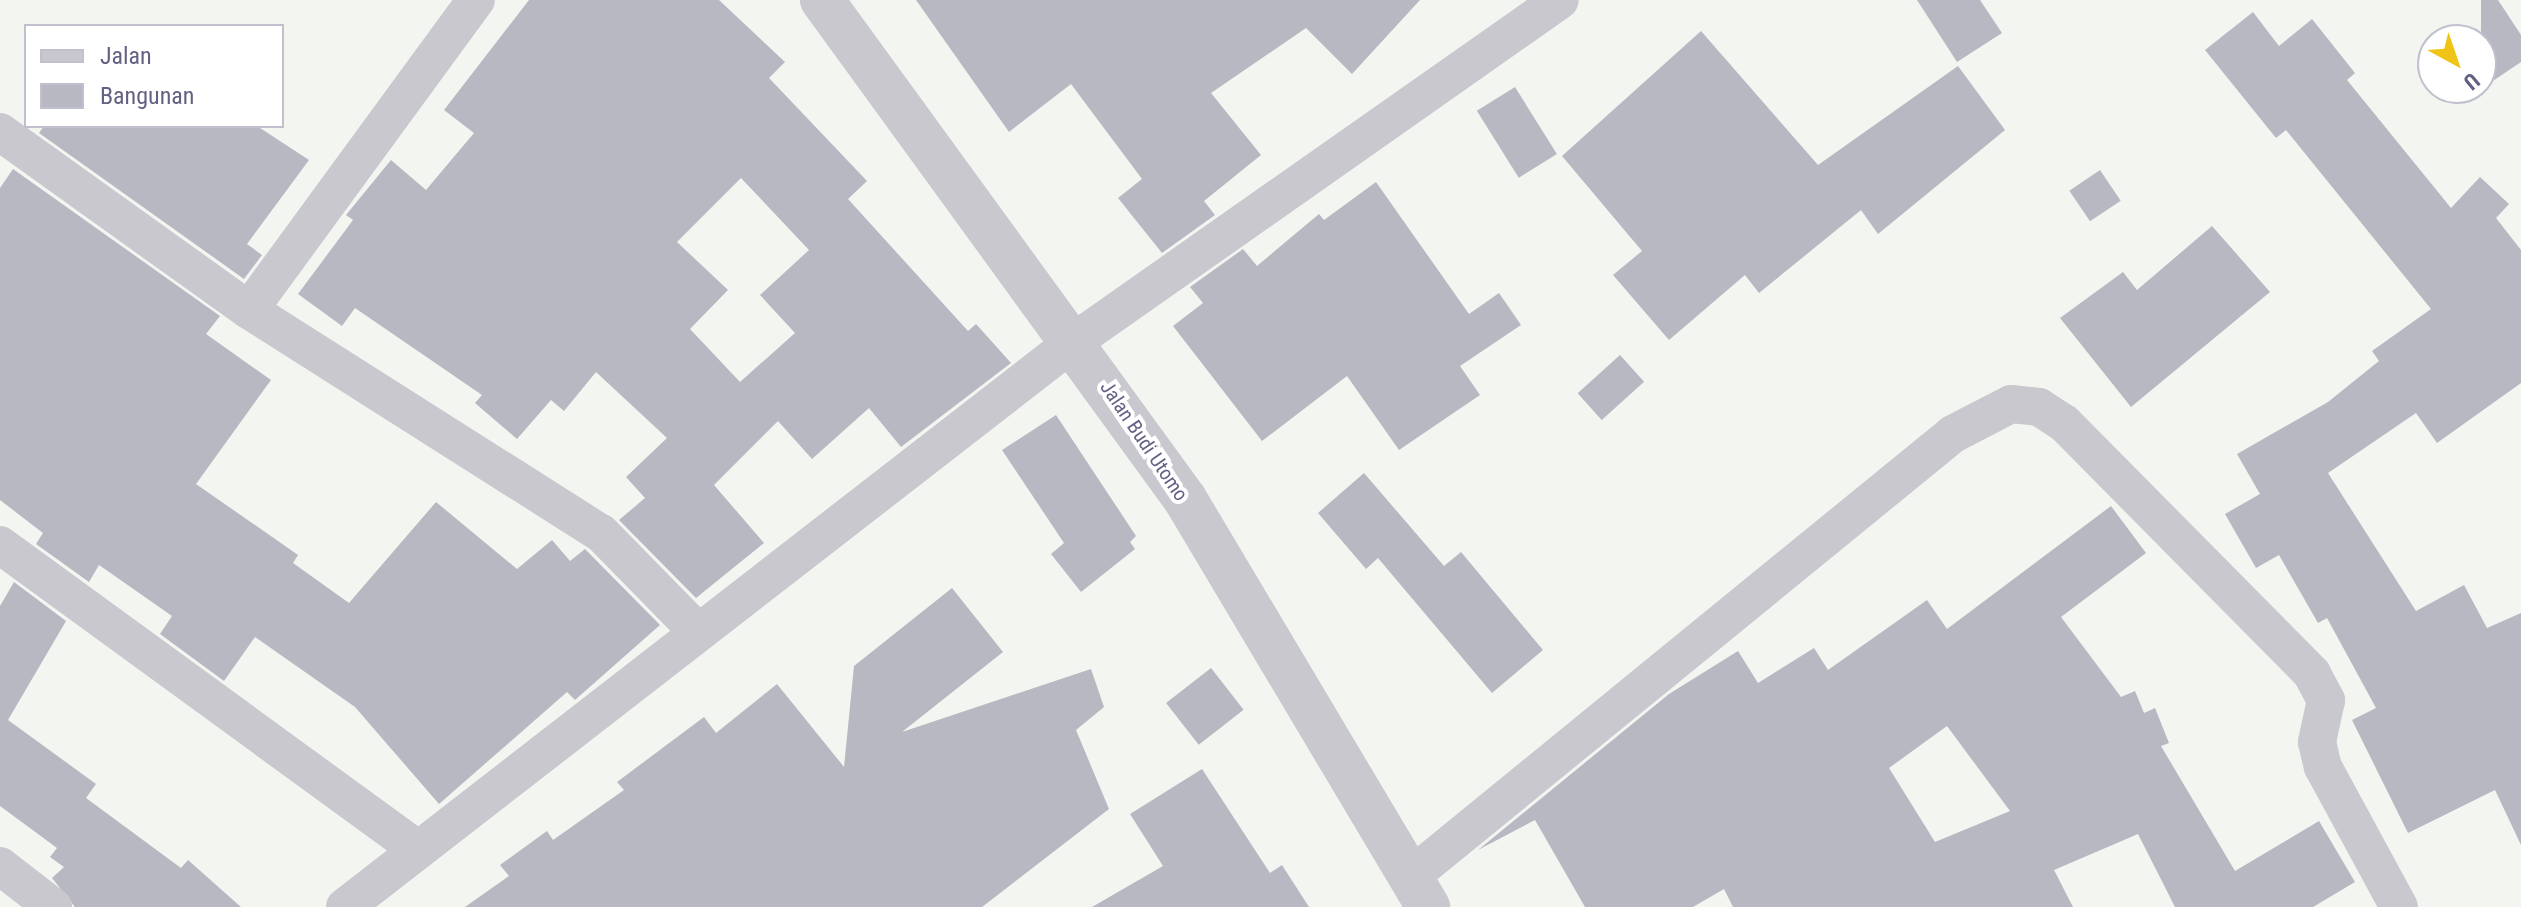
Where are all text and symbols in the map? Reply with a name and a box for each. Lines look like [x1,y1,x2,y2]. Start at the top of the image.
legend [24,24,284,128]
north arrow [2417,24,2497,104]
text: Jalan [100,42,152,70]
text: U [2459,68,2484,95]
text: Bangunan [100,82,194,110]
street label: Jalan Budi Utomo [1095,376,1193,506]

